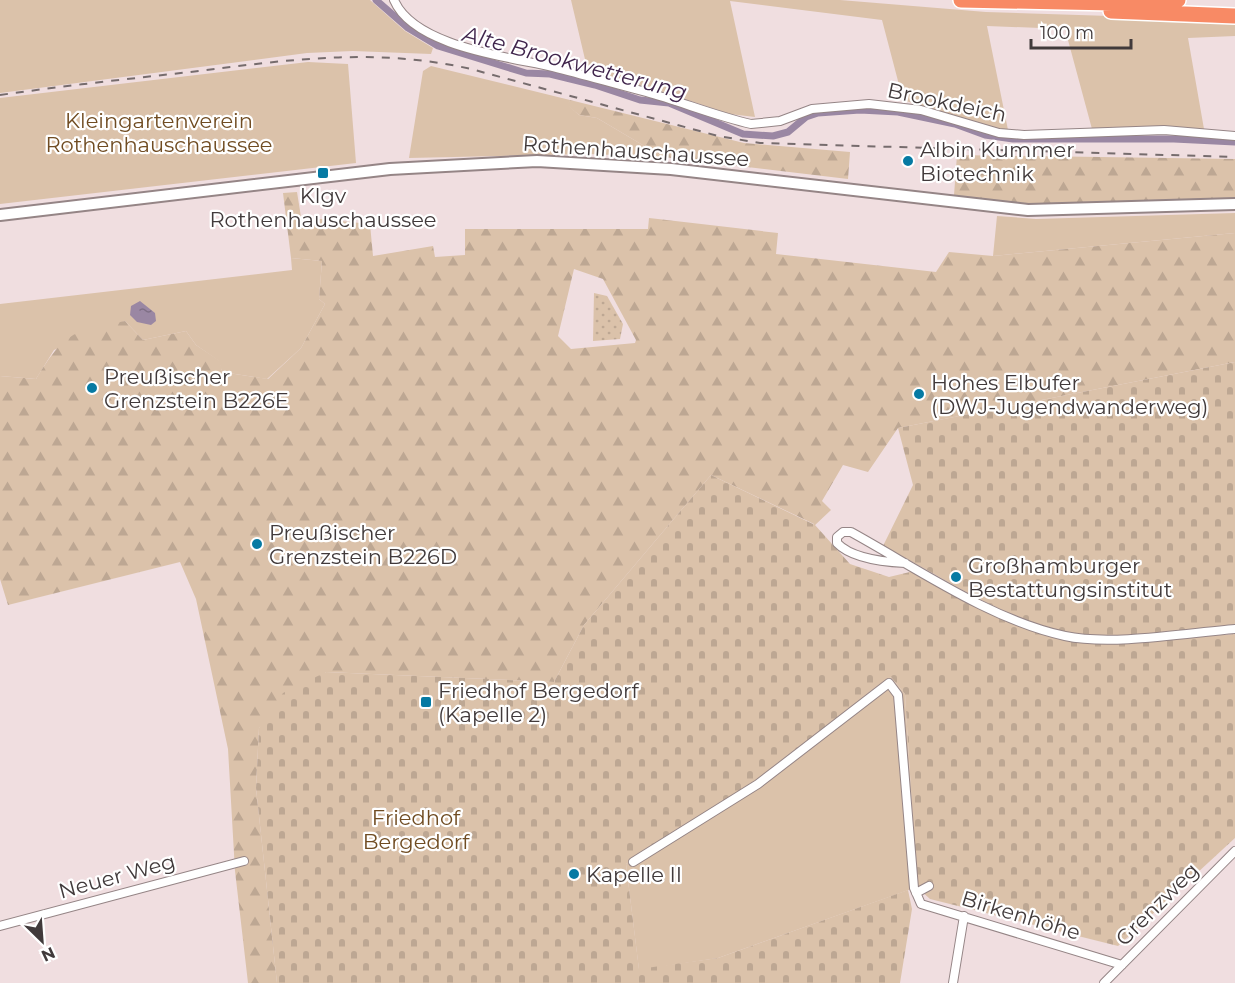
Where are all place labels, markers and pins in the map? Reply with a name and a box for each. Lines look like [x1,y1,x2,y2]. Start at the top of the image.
place label: Albin Kummer Biotechnik [920,137,1075,186]
marker: Albin Kummer Biotechnik [901,154,915,168]
marker: Klgv Rothenhauschaussee [316,166,330,180]
place label: Klgv Rothenhauschaussee [209,183,437,232]
place label: Preußischer Grenzstein B226E [104,364,289,413]
place label: Hohes Elbufer (DWJ-Jugendwanderweg) [931,370,1209,419]
marker: Preußischer Grenzstein B226E [85,381,99,395]
marker: Hohes Elbufer (DWJ-Jugendwanderweg) [912,387,926,401]
place label: Preußischer Grenzstein B226D [269,520,457,569]
marker: Preußischer Grenzstein B226D [250,537,264,551]
place label: Großhamburger Bestattungsinstitut [968,553,1172,602]
marker: Großhamburger Bestattungsinstitut [949,570,963,584]
place label: Friedhof Bergedorf (Kapelle 2) [438,678,639,727]
marker: Friedhof Bergedorf (Kapelle 2) [419,695,433,709]
place label: Kapelle II [586,862,682,887]
marker: Kapelle II [567,867,581,881]

